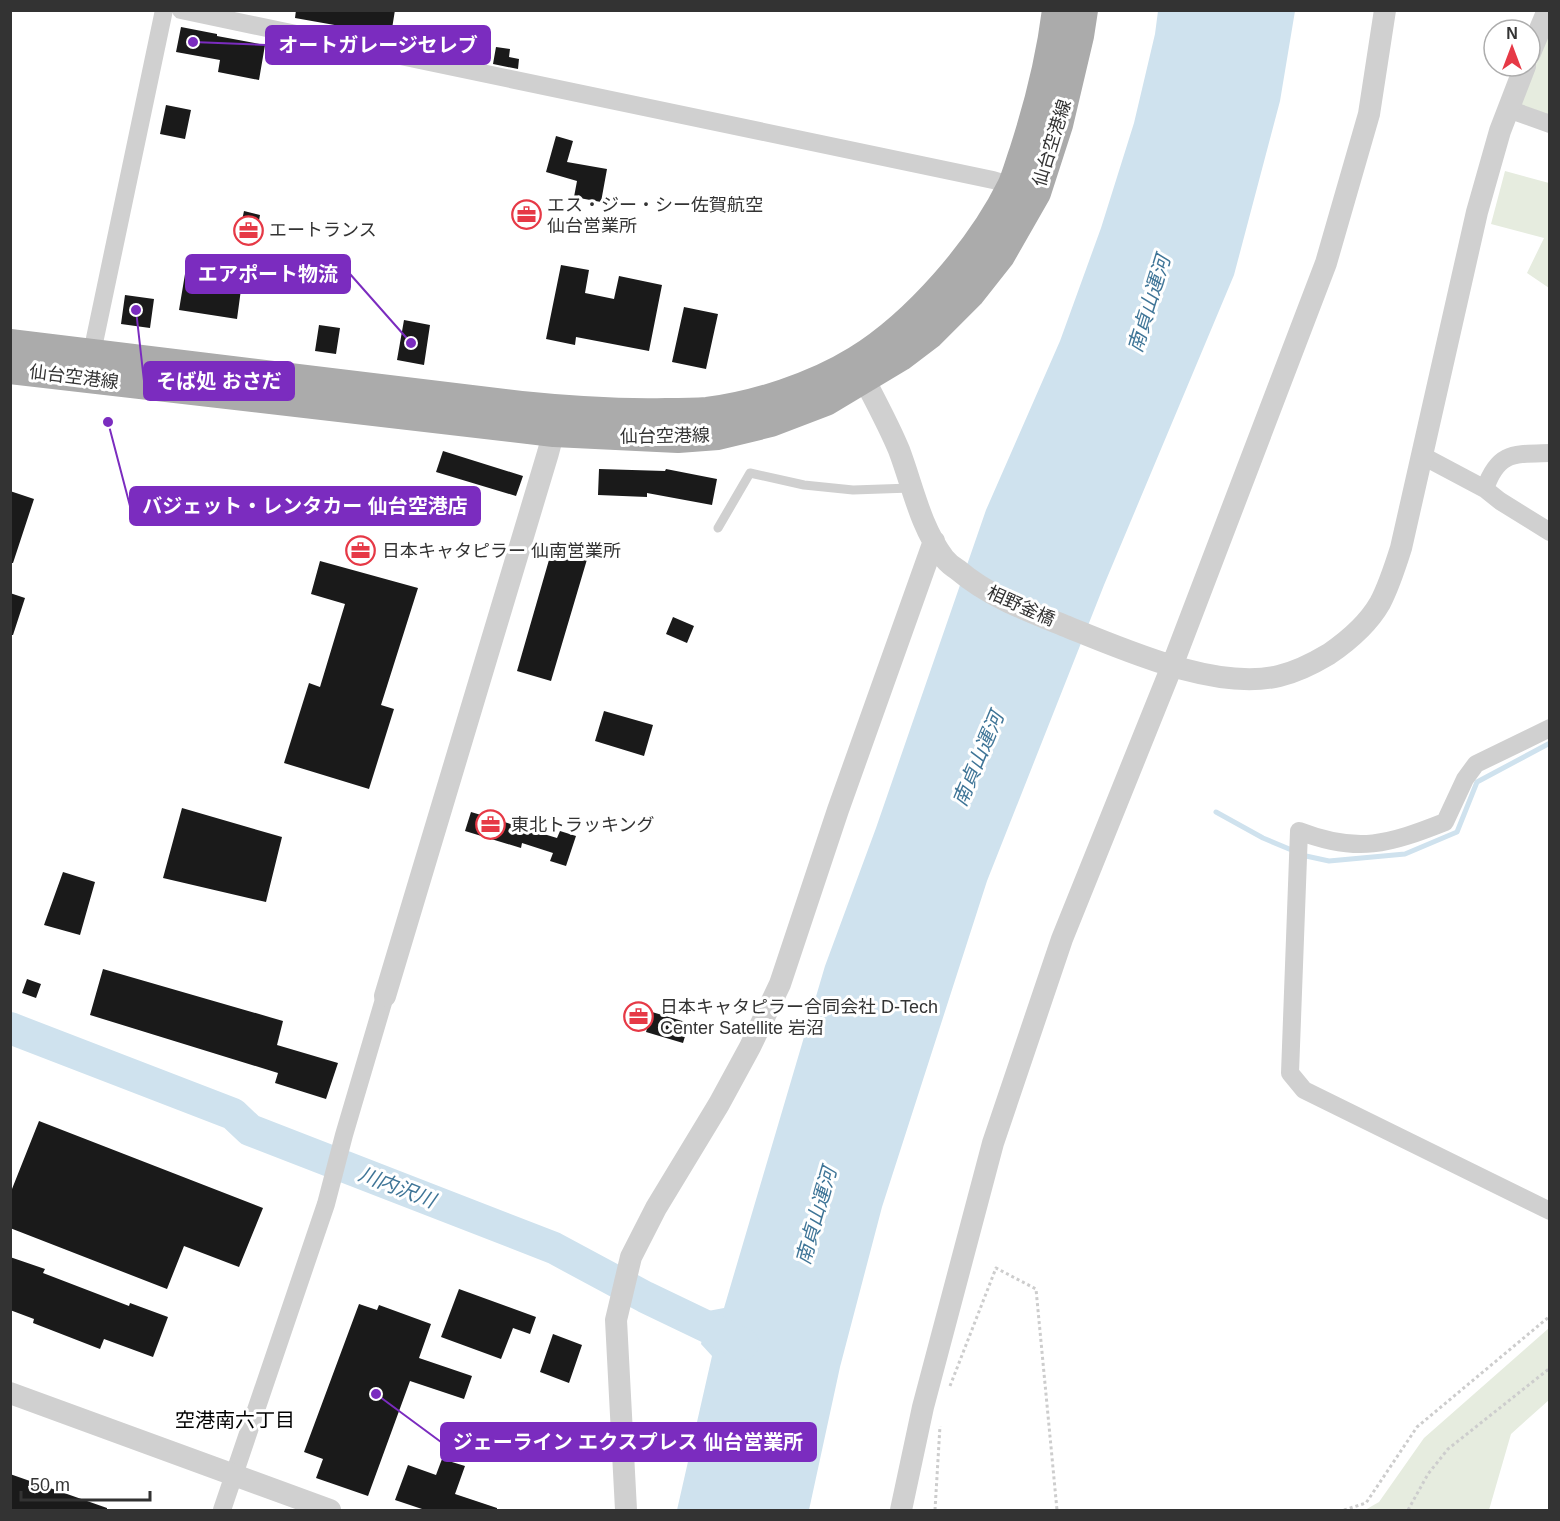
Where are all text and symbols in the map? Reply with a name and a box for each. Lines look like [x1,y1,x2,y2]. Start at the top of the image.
north arrow [1482,18,1542,78]
text: N [1506,25,1518,42]
callout: オートガレージセレブ [266,26,490,64]
text: オートガレージセレブ [278,34,478,56]
street label: 仙台空港線 [1029,97,1075,189]
place label: エス・ジー・シー佐賀航空 仙台営業所 [547,195,763,236]
office icon: エス・ジー・シー佐賀航空 仙台営業所 [510,199,542,231]
office icon: エートランス [232,214,264,246]
place label: エートランス [269,220,377,240]
water label: 南貞山運河 [1124,249,1175,355]
callout: エアポート物流 [186,255,350,293]
text: エアポート物流 [198,263,338,285]
street label: 仙台空港線 [28,362,120,392]
callout: そば処 おさだ [144,362,294,400]
text: そば処 おさだ [156,370,282,392]
street label: 仙台空港線 [620,425,710,447]
callout: バジェット・レンタカー 仙台空港店 [130,487,480,525]
text: バジェット・レンタカー 仙台空港店 [142,495,468,517]
office icon: 日本キャタピラー 仙南営業所 [345,535,377,567]
place label: 日本キャタピラー 仙南営業所 [382,541,621,561]
street label: 相野釜橋 [984,582,1058,630]
water label: 南貞山運河 [948,705,1009,809]
office icon: 東北トラッキング [474,809,506,841]
place label: 東北トラッキング [511,815,654,835]
place label: 日本キャタピラー合同会社 D-Tech Center Satellite 岩沼 [660,997,938,1038]
office icon: 日本キャタピラー合同会社 D-Tech Center Satellite 岩沼 [623,1001,655,1033]
water label: 南貞山運河 [792,1161,841,1267]
water label: 川内沢川 [356,1162,440,1212]
district label: 空港南六丁目 [175,1409,295,1431]
callout: ジェーライン エクスプレス 仙台営業所 [441,1423,816,1461]
text: ジェーライン エクスプレス 仙台営業所 [453,1431,803,1453]
scale bar [21,1464,150,1502]
text: 50 m [30,1475,70,1495]

